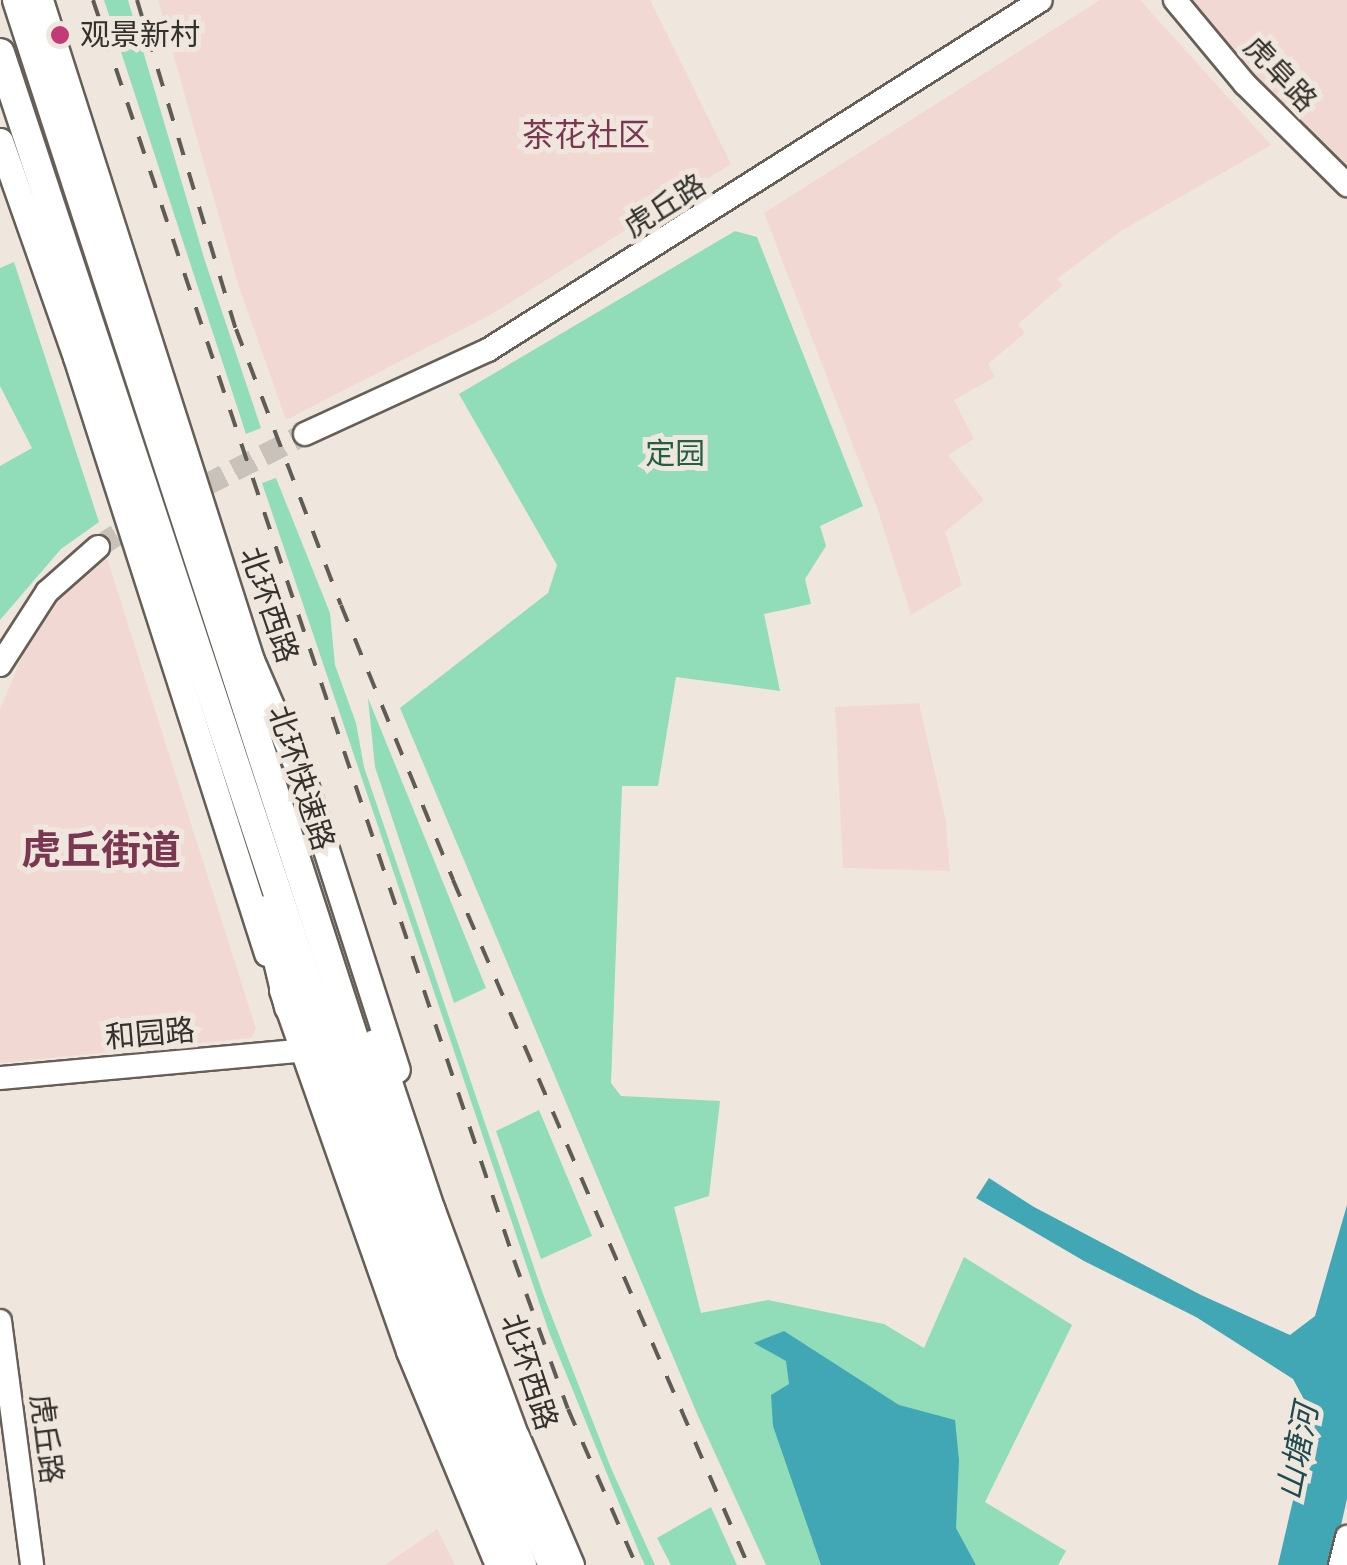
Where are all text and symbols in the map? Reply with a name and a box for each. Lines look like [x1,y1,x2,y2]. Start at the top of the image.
place label: 观景新村 [80,17,200,53]
marker: 观景新村 [49,24,71,46]
street label: 虎阜路 [1236,29,1324,119]
district label: 茶花社区 [522,116,650,154]
street label: 虎丘路 [617,167,713,245]
park label: 定园 [645,436,705,472]
street label: 北环西路 [232,542,306,668]
street label: 北环快速路 [261,701,341,855]
district label: 虎丘街道 [21,827,181,875]
street label: 和园路 [104,1012,196,1056]
street label: 北环西路 [493,1309,565,1435]
street label: 虎丘路 [23,1392,69,1486]
water label: 山塘河 [1270,1401,1326,1503]

